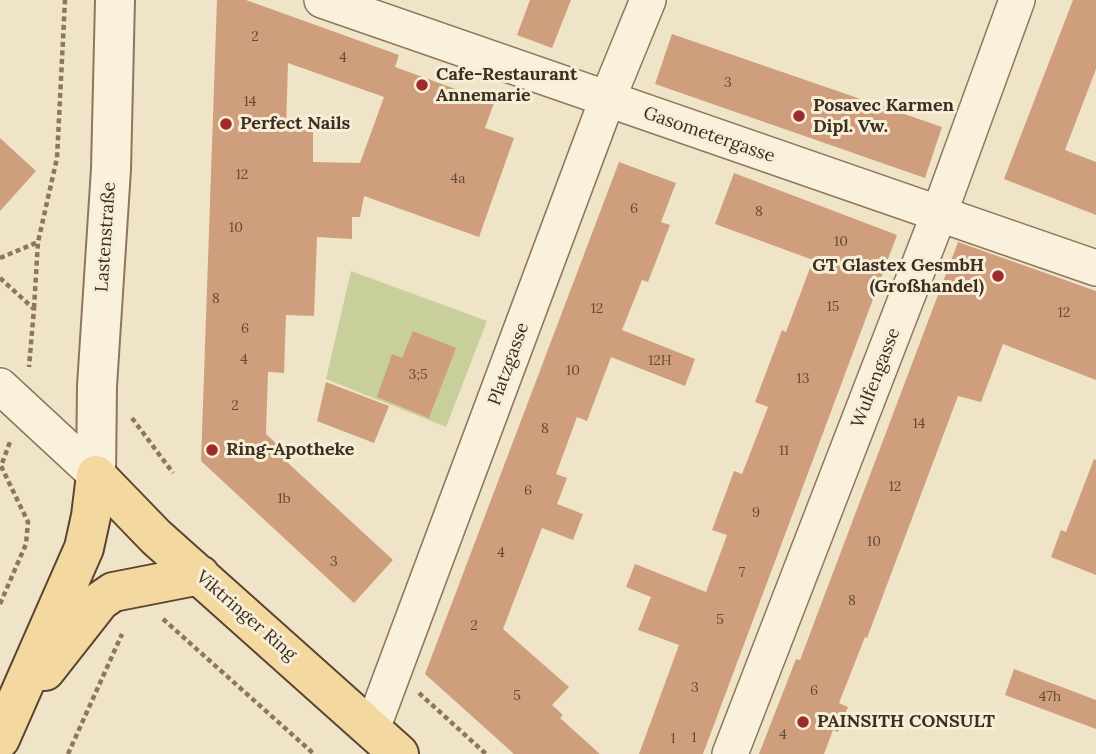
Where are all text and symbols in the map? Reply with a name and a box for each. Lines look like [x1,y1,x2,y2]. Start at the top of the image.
house number: 2 [251,29,259,45]
house number: 4 [339,50,347,66]
place label: Cafe-Restaurant Annemarie [436,64,577,106]
house number: 3 [724,75,732,91]
marker: Cafe-Restaurant Annemarie [414,77,430,93]
house number: 14 [244,94,256,110]
place label: Posavec Karmen Dipl. Vw. [813,95,954,138]
street label: Gasometergasse [640,102,778,168]
marker: Posavec Karmen Dipl. Vw. [791,108,807,124]
place label: Perfect Nails [240,113,350,135]
marker: Perfect Nails [218,116,234,132]
house number: 12 [236,167,248,183]
house number: 4a [451,171,465,187]
street label: Lastenstraße [91,181,121,293]
house number: 6 [630,201,638,217]
house number: 8 [755,204,763,220]
house number: 10 [229,220,243,236]
house number: 10 [834,234,848,250]
place label: GT Glastex GesmbH (Großhandel) [812,255,984,298]
marker: GT Glastex GesmbH (Großhandel) [990,268,1006,284]
house number: 8 [212,291,220,307]
house number: 15 [827,299,839,315]
house number: 12 [591,301,603,317]
house number: 12 [1058,305,1070,321]
street label: Platzgasse [484,320,534,408]
house number: 6 [241,321,249,337]
street label: Wulfengasse [847,325,905,431]
house number: 4 [240,352,248,368]
house number: 12H [648,353,672,369]
house number: 10 [566,363,580,379]
house number: 3;5 [408,367,428,383]
house number: 13 [797,371,809,387]
house number: 2 [231,398,239,414]
house number: 14 [913,416,925,432]
house number: 8 [541,421,549,437]
place label: Ring-Apotheke [226,439,355,461]
marker: Ring-Apotheke [204,442,220,458]
house number: 11 [779,443,789,459]
house number: 12 [889,479,901,495]
house number: 6 [524,483,532,499]
house number: 1b [277,491,291,507]
house number: 9 [752,505,760,521]
house number: 10 [867,534,881,550]
house number: 4 [497,545,505,561]
house number: 3 [330,554,338,570]
house number: 7 [739,565,745,581]
street label: Viktringer Ring [191,566,301,666]
house number: 8 [848,593,856,609]
house number: 5 [716,612,724,628]
house number: 2 [470,618,478,634]
house number: 3 [691,680,699,696]
house number: 6 [810,683,818,699]
house number: 5 [513,688,521,704]
house number: 47h [1039,689,1061,705]
place label: PAINSITH CONSULT [817,711,995,733]
marker: PAINSITH CONSULT [795,714,811,730]
house number: 4 [779,727,787,743]
house number: 1 [691,730,697,746]
house number: 1 [670,731,676,747]

